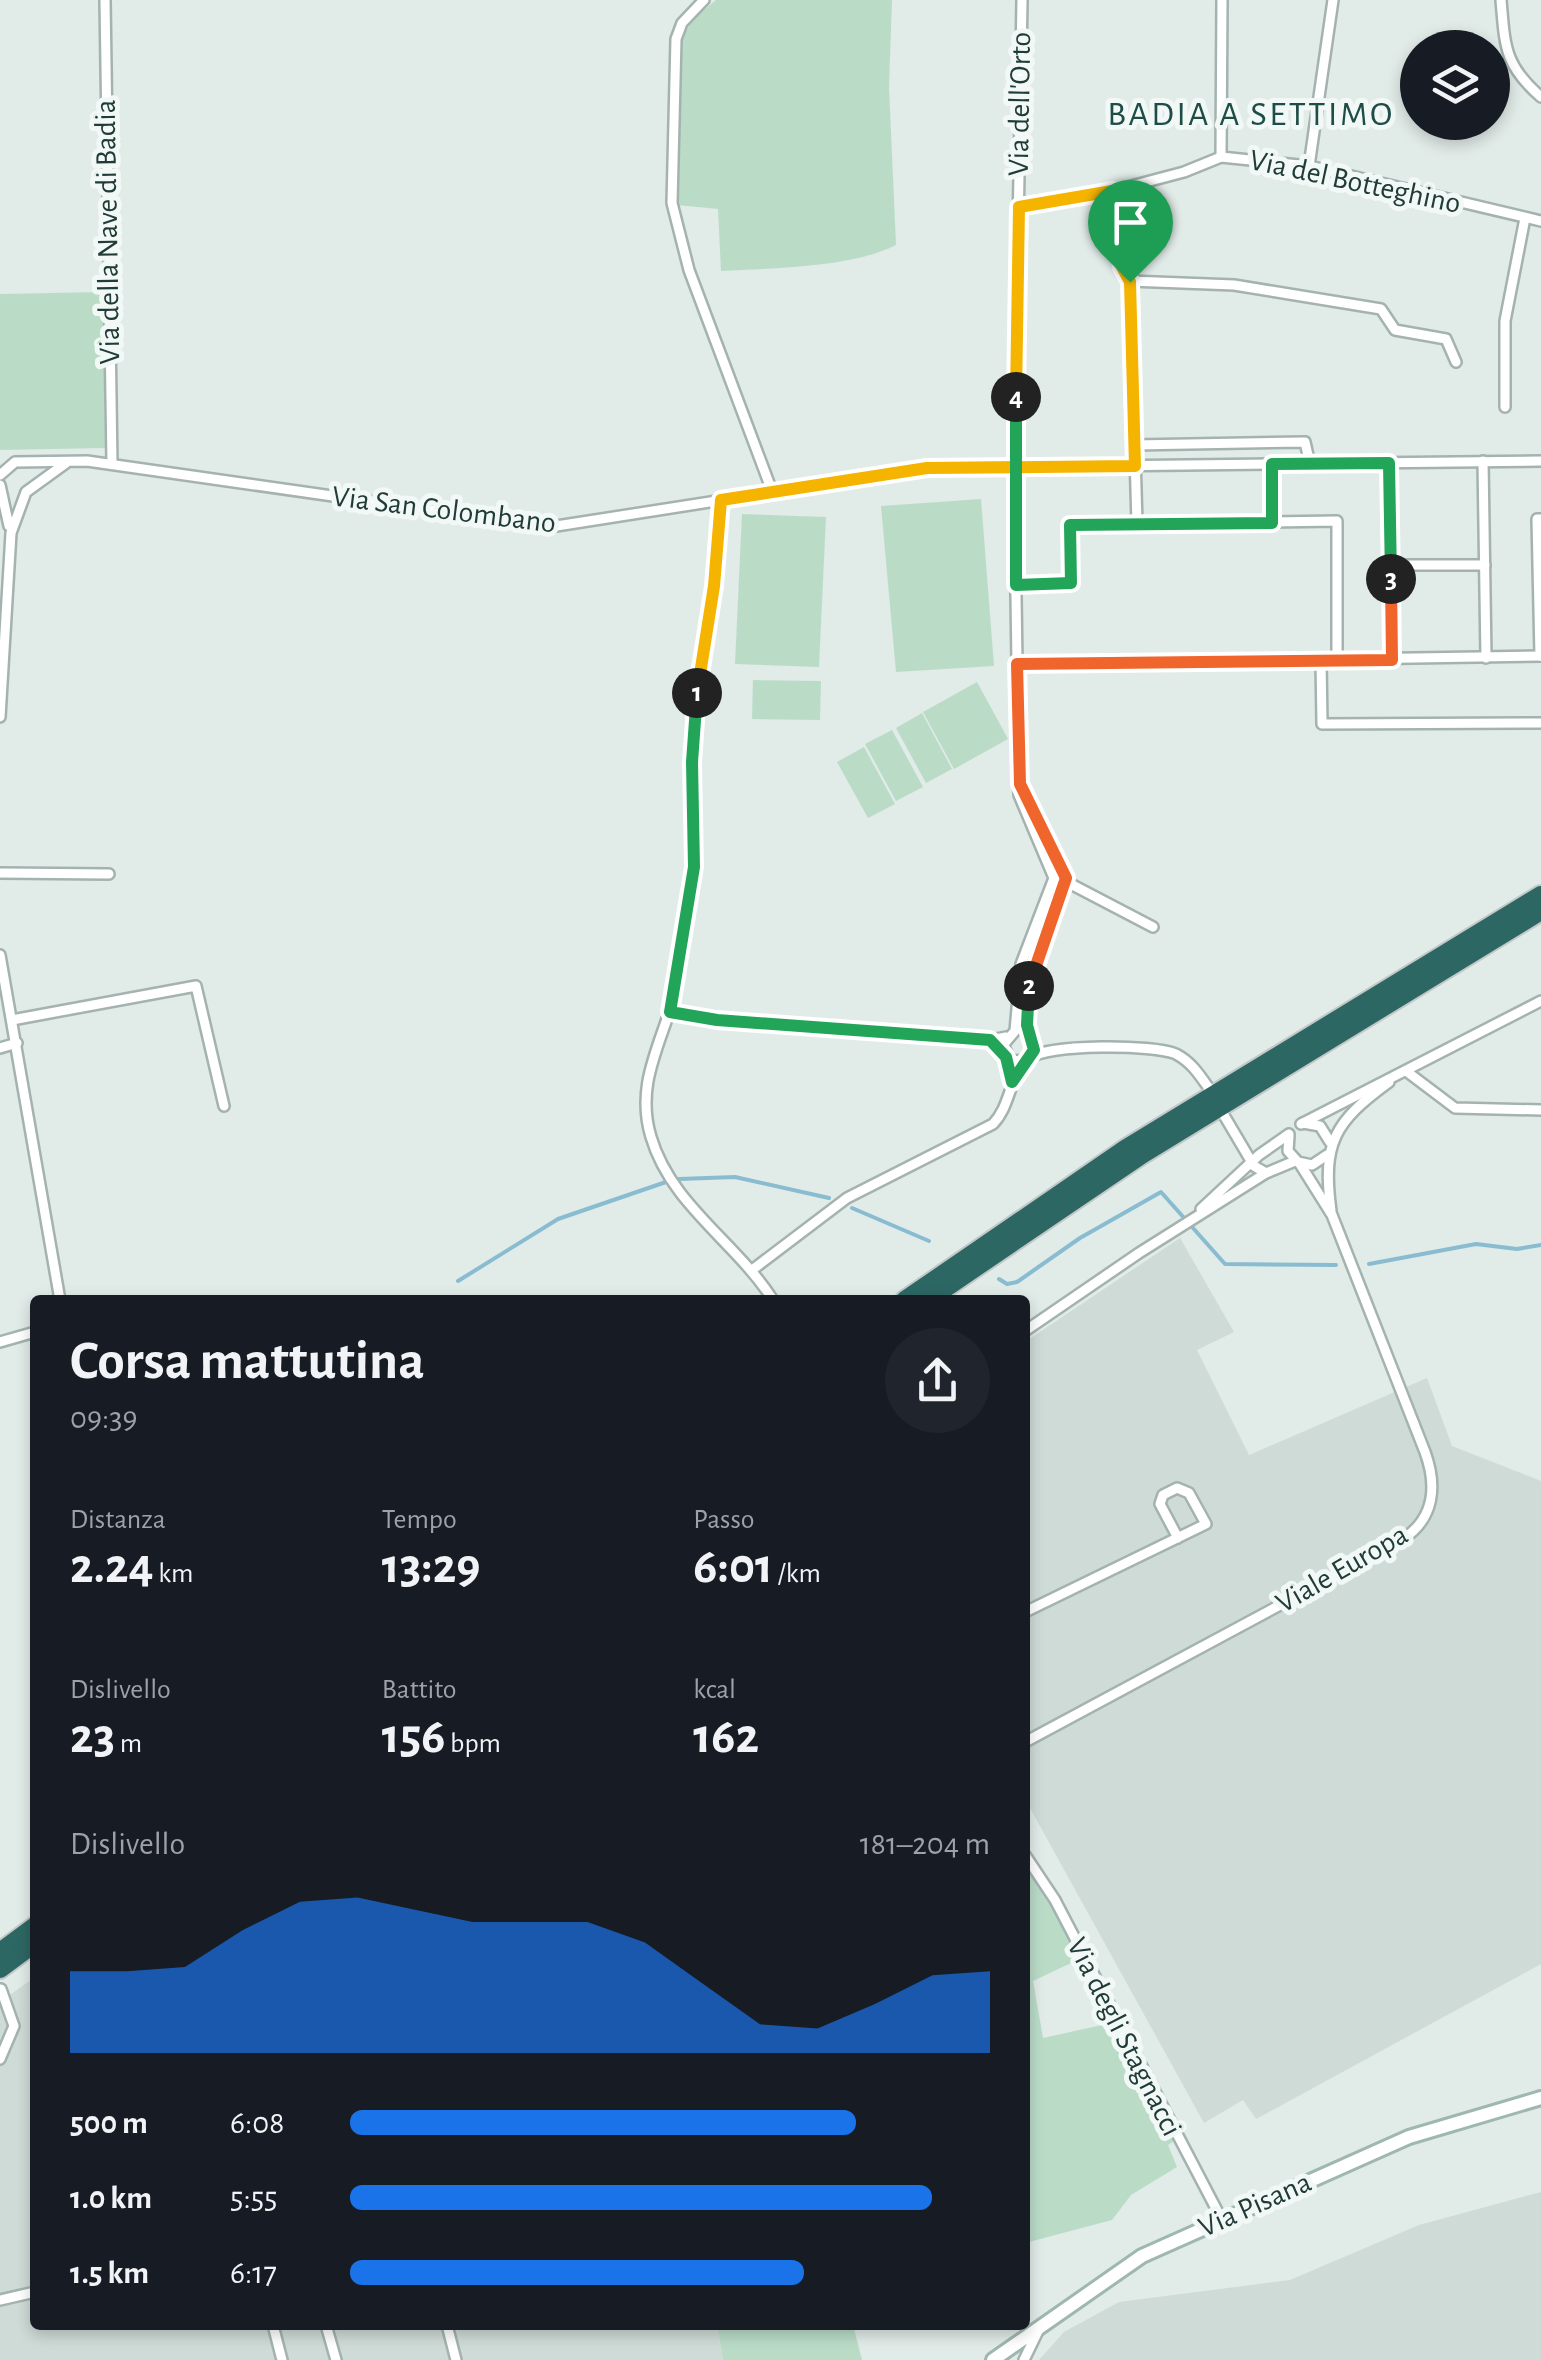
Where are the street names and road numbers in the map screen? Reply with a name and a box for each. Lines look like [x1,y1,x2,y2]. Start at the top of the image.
street label: Via dell'Orto [1004,32,1036,176]
street label: Via della Nave di Badia [91,99,125,365]
street label: Via del Botteghino [1247,145,1463,219]
street label: Via San Colombano [330,481,558,539]
street label: Viale Europa [1271,1519,1413,1619]
street label: Via degli Stagnacci [1061,1933,1187,2141]
street label: Via Pisana [1194,2167,1316,2243]

